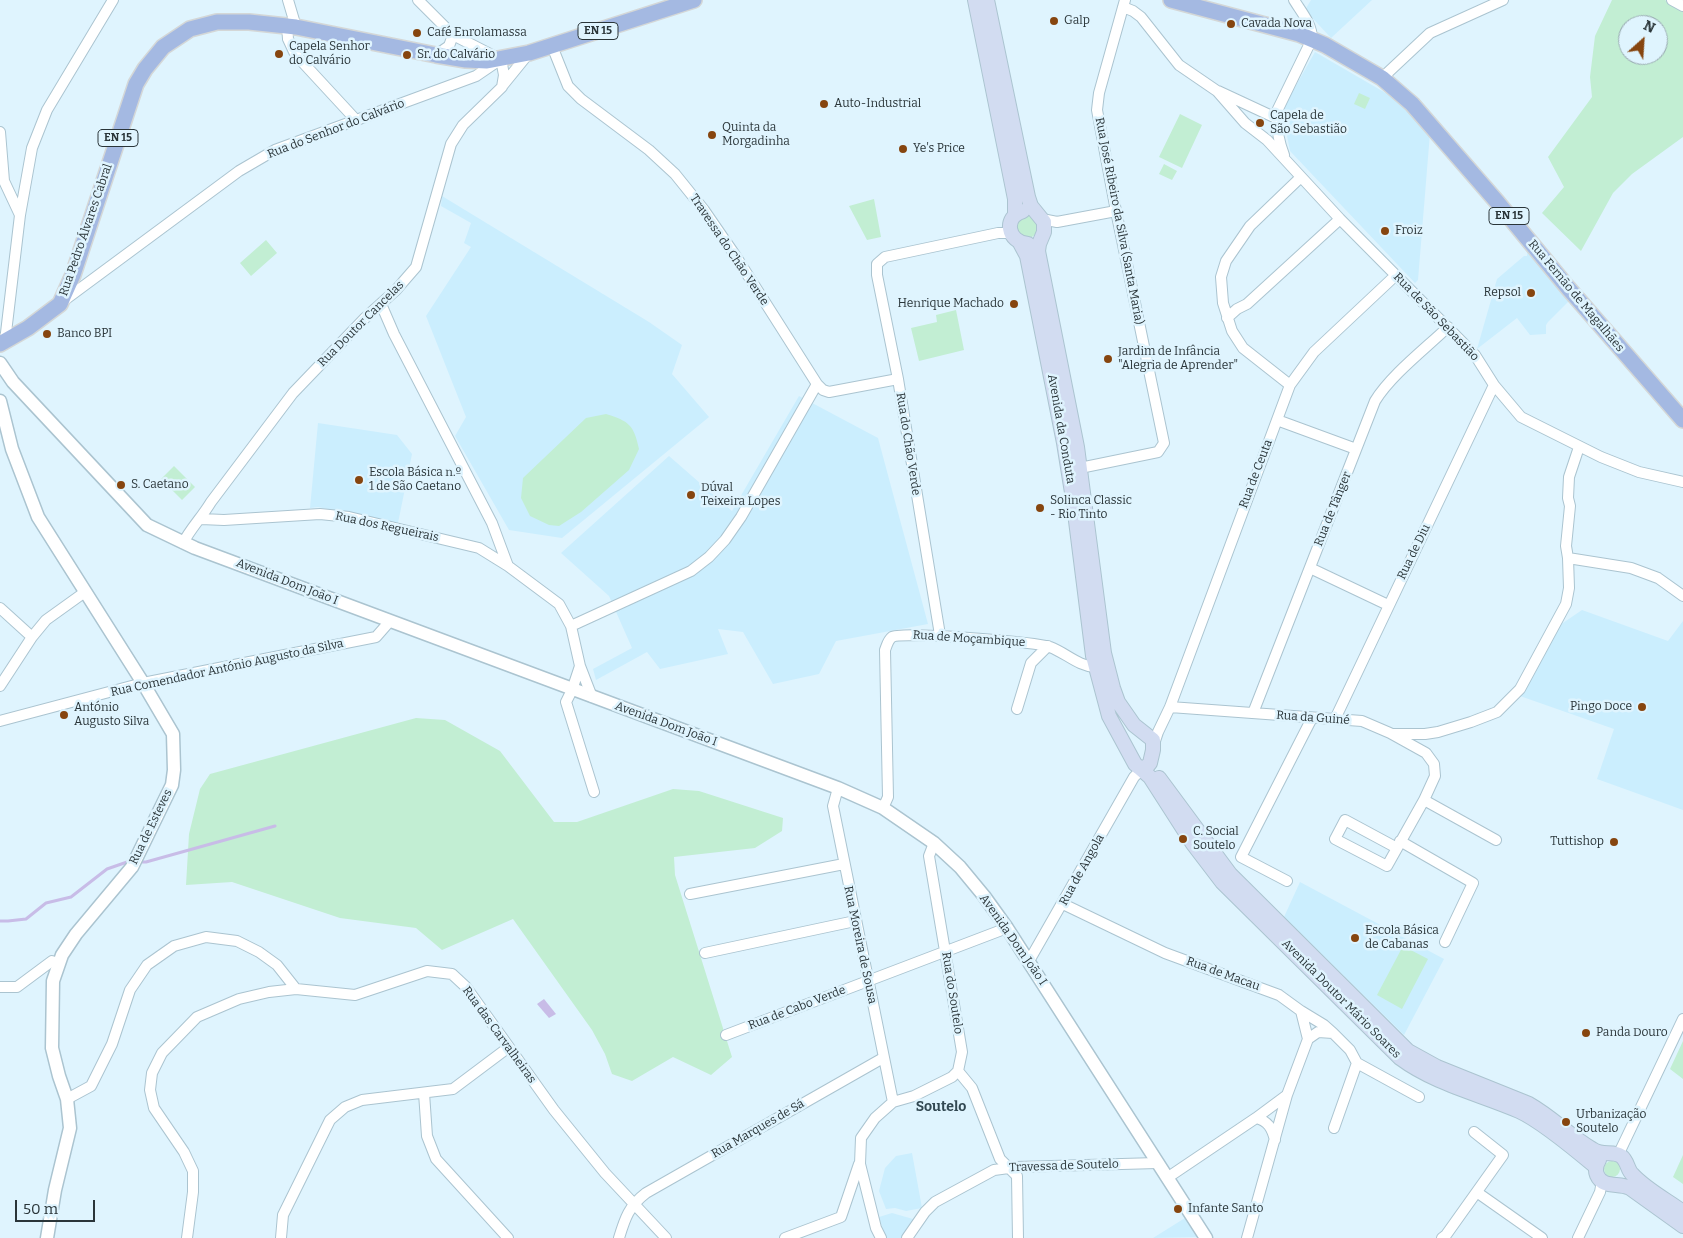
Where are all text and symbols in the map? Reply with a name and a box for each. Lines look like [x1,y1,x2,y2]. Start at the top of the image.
place label: Galp [1064,14,1090,28]
marker: Galp [1048,15,1060,27]
north arrow [1618,15,1668,65]
place label: Cavada Nova [1241,17,1312,31]
text: N [1641,17,1658,37]
marker: Cavada Nova [1225,18,1237,30]
road number: EN 15 [578,22,618,40]
place label: Café Enrolamassa [427,26,527,40]
marker: Café Enrolamassa [411,27,423,39]
place label: Capela Senhor do Calvário [289,40,370,68]
marker: Capela Senhor do Calvário [273,48,285,60]
place label: Sr. do Calvário [417,48,495,62]
marker: Sr. do Calvário [401,49,413,61]
street label: Rua do Senhor do Calvário [265,96,407,162]
place label: Auto-Industrial [834,97,921,111]
marker: Auto-Industrial [818,98,830,110]
place label: Capela de São Sebastião [1270,109,1347,137]
street label: Rua José Ribeiro da Silva (Santa Maria) [1092,116,1146,326]
marker: Capela de São Sebastião [1254,117,1266,129]
place label: Quinta da Morgadinha [722,121,790,149]
marker: Quinta da Morgadinha [706,129,718,141]
road number: EN 15 [98,130,138,146]
place label: Ye's Price [913,142,965,156]
marker: Ye's Price [897,143,909,155]
street label: Rua Pedro Álvares Cabral [57,162,115,298]
street label: Travessa do Chão Verde [686,192,772,308]
road number: EN 15 [1489,208,1529,225]
place label: Froiz [1395,224,1423,238]
marker: Froiz [1379,225,1391,237]
street label: Rua Fernão de Magalhães [1525,237,1627,355]
street label: Rua de São Sebastião [1390,270,1482,364]
street label: Rua Doutor Cancelas [315,278,407,370]
place label: Repsol [1484,286,1521,300]
marker: Repsol [1525,287,1537,299]
place label: Henrique Machado [897,297,1004,311]
marker: Henrique Machado [1008,298,1020,310]
place label: Banco BPI [57,327,112,341]
marker: Banco BPI [41,328,53,340]
place label: Jardim de Infância "Alegria de Aprender" [1118,345,1238,373]
marker: Jardim de Infância "Alegria de Aprender" [1102,353,1114,365]
street label: Avenida da Conduta [1044,373,1078,485]
street label: Rua do Chão Verde [893,392,923,496]
street label: Rua de Ceuta [1236,438,1276,510]
place label: Escola Básica n.º 1 de São Caetano [369,466,461,494]
street label: Rua de Tânger [1312,470,1354,548]
marker: Escola Básica n.º 1 de São Caetano [353,474,365,486]
place label: S. Caetano [131,478,189,492]
marker: S. Caetano [115,479,127,491]
place label: Dúval Teixeira Lopes [701,481,780,509]
marker: Dúval Teixeira Lopes [685,489,697,501]
place label: Solinca Classic - Rio Tinto [1050,494,1132,522]
marker: Solinca Classic - Rio Tinto [1034,502,1046,514]
street label: Rua dos Regueirais [334,509,440,545]
street label: Rua de Diu [1394,522,1434,582]
street label: Avenida Dom João I [234,556,340,608]
street label: Rua de Moçambique [912,628,1026,650]
street label: Rua Comendador António Augusto da Silva [109,636,345,700]
street label: Avenida Dom João I [613,699,719,749]
place label: Pingo Doce [1570,700,1632,714]
place label: António Augusto Silva [74,701,149,729]
marker: Pingo Doce [1636,701,1648,713]
street label: Rua da Guiné [1276,708,1350,728]
marker: António Augusto Silva [58,709,70,721]
street label: Rua de Esteves [127,787,175,867]
place label: C. Social Soutelo [1193,825,1239,853]
street label: Rua de Angola [1056,832,1108,908]
marker: C. Social Soutelo [1177,833,1189,845]
place label: Tuttishop [1550,835,1604,849]
marker: Tuttishop [1608,836,1620,848]
street label: Rua Moreira de Sousa [840,885,880,1005]
street label: Avenida Dom João I [976,892,1050,988]
place label: Escola Básica de Cabanas [1365,924,1439,952]
marker: Escola Básica de Cabanas [1349,932,1361,944]
street label: Avenida Doutor Mário Soares [1279,937,1403,1061]
street label: Rua do Soutelo [938,951,966,1035]
street label: Rua de Macau [1184,954,1262,994]
street label: Rua de Cabo Verde [746,983,848,1033]
street label: Rua das Carvalheiras [459,984,539,1086]
place label: Panda Douro [1596,1026,1668,1040]
marker: Panda Douro [1580,1027,1592,1039]
street label: Rua Marques de Sá [709,1097,807,1161]
district label: Soutelo [916,1099,966,1115]
place label: Urbanização Soutelo [1576,1108,1647,1136]
marker: Urbanização Soutelo [1560,1116,1572,1128]
street label: Travessa de Soutelo [1009,1157,1119,1175]
scale bar [18,1190,98,1222]
text: 50 m [23,1200,58,1218]
place label: Infante Santo [1188,1202,1263,1216]
marker: Infante Santo [1172,1203,1184,1215]

